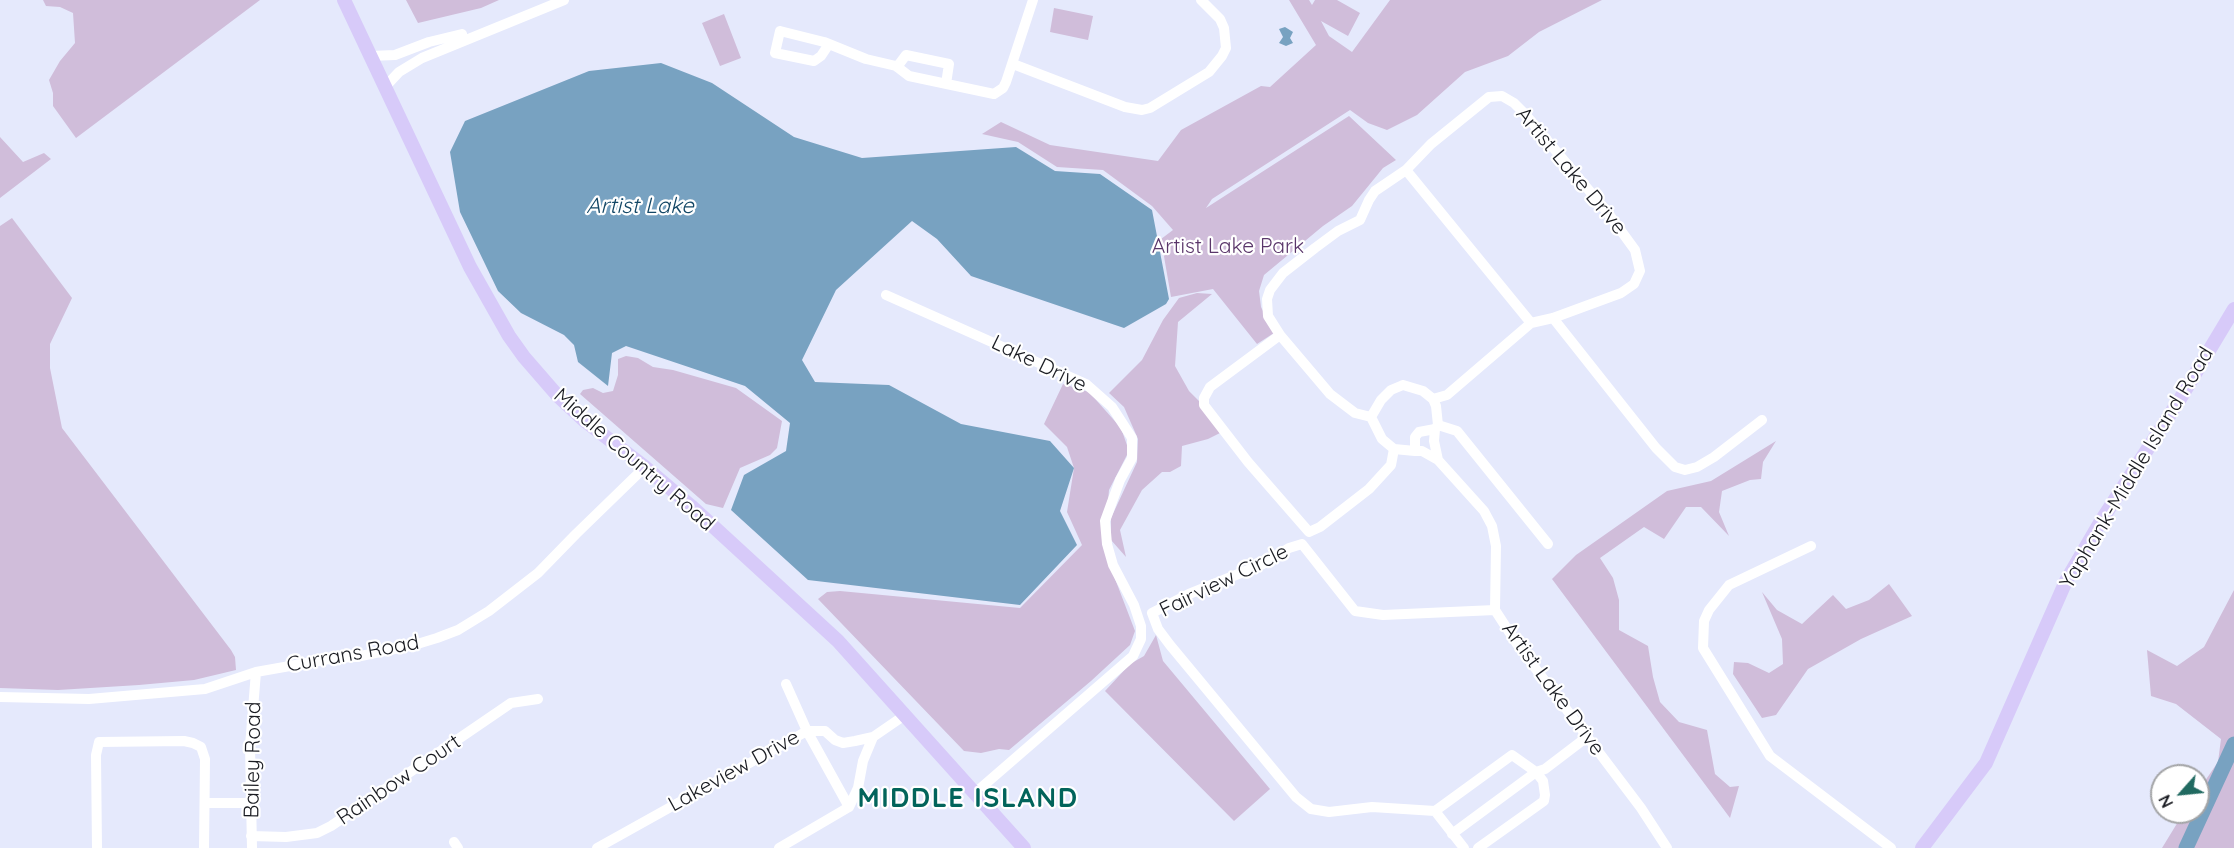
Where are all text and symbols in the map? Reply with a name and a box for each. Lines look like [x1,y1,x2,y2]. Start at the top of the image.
street label: Artist Lake Drive [1510,102,1632,240]
water label: Artist Lake [586,193,694,219]
park label: Artist Lake Park [1152,234,1304,260]
street label: Lake Drive [987,330,1091,398]
street label: Yaphank-Middle Island Road [2055,343,2219,593]
street label: Middle Country Road [548,383,720,537]
street label: Fairview Circle [1156,539,1292,623]
street label: Artist Lake Drive [1496,617,1610,761]
street label: Currans Road [285,630,421,678]
street label: Bailey Road [239,701,267,819]
street label: Lakeview Drive [664,725,804,817]
street label: Rainbow Court [332,729,466,831]
north arrow [2150,764,2210,824]
district label: MIDDLE ISLAND [858,783,1078,815]
text: N [2154,791,2177,811]

